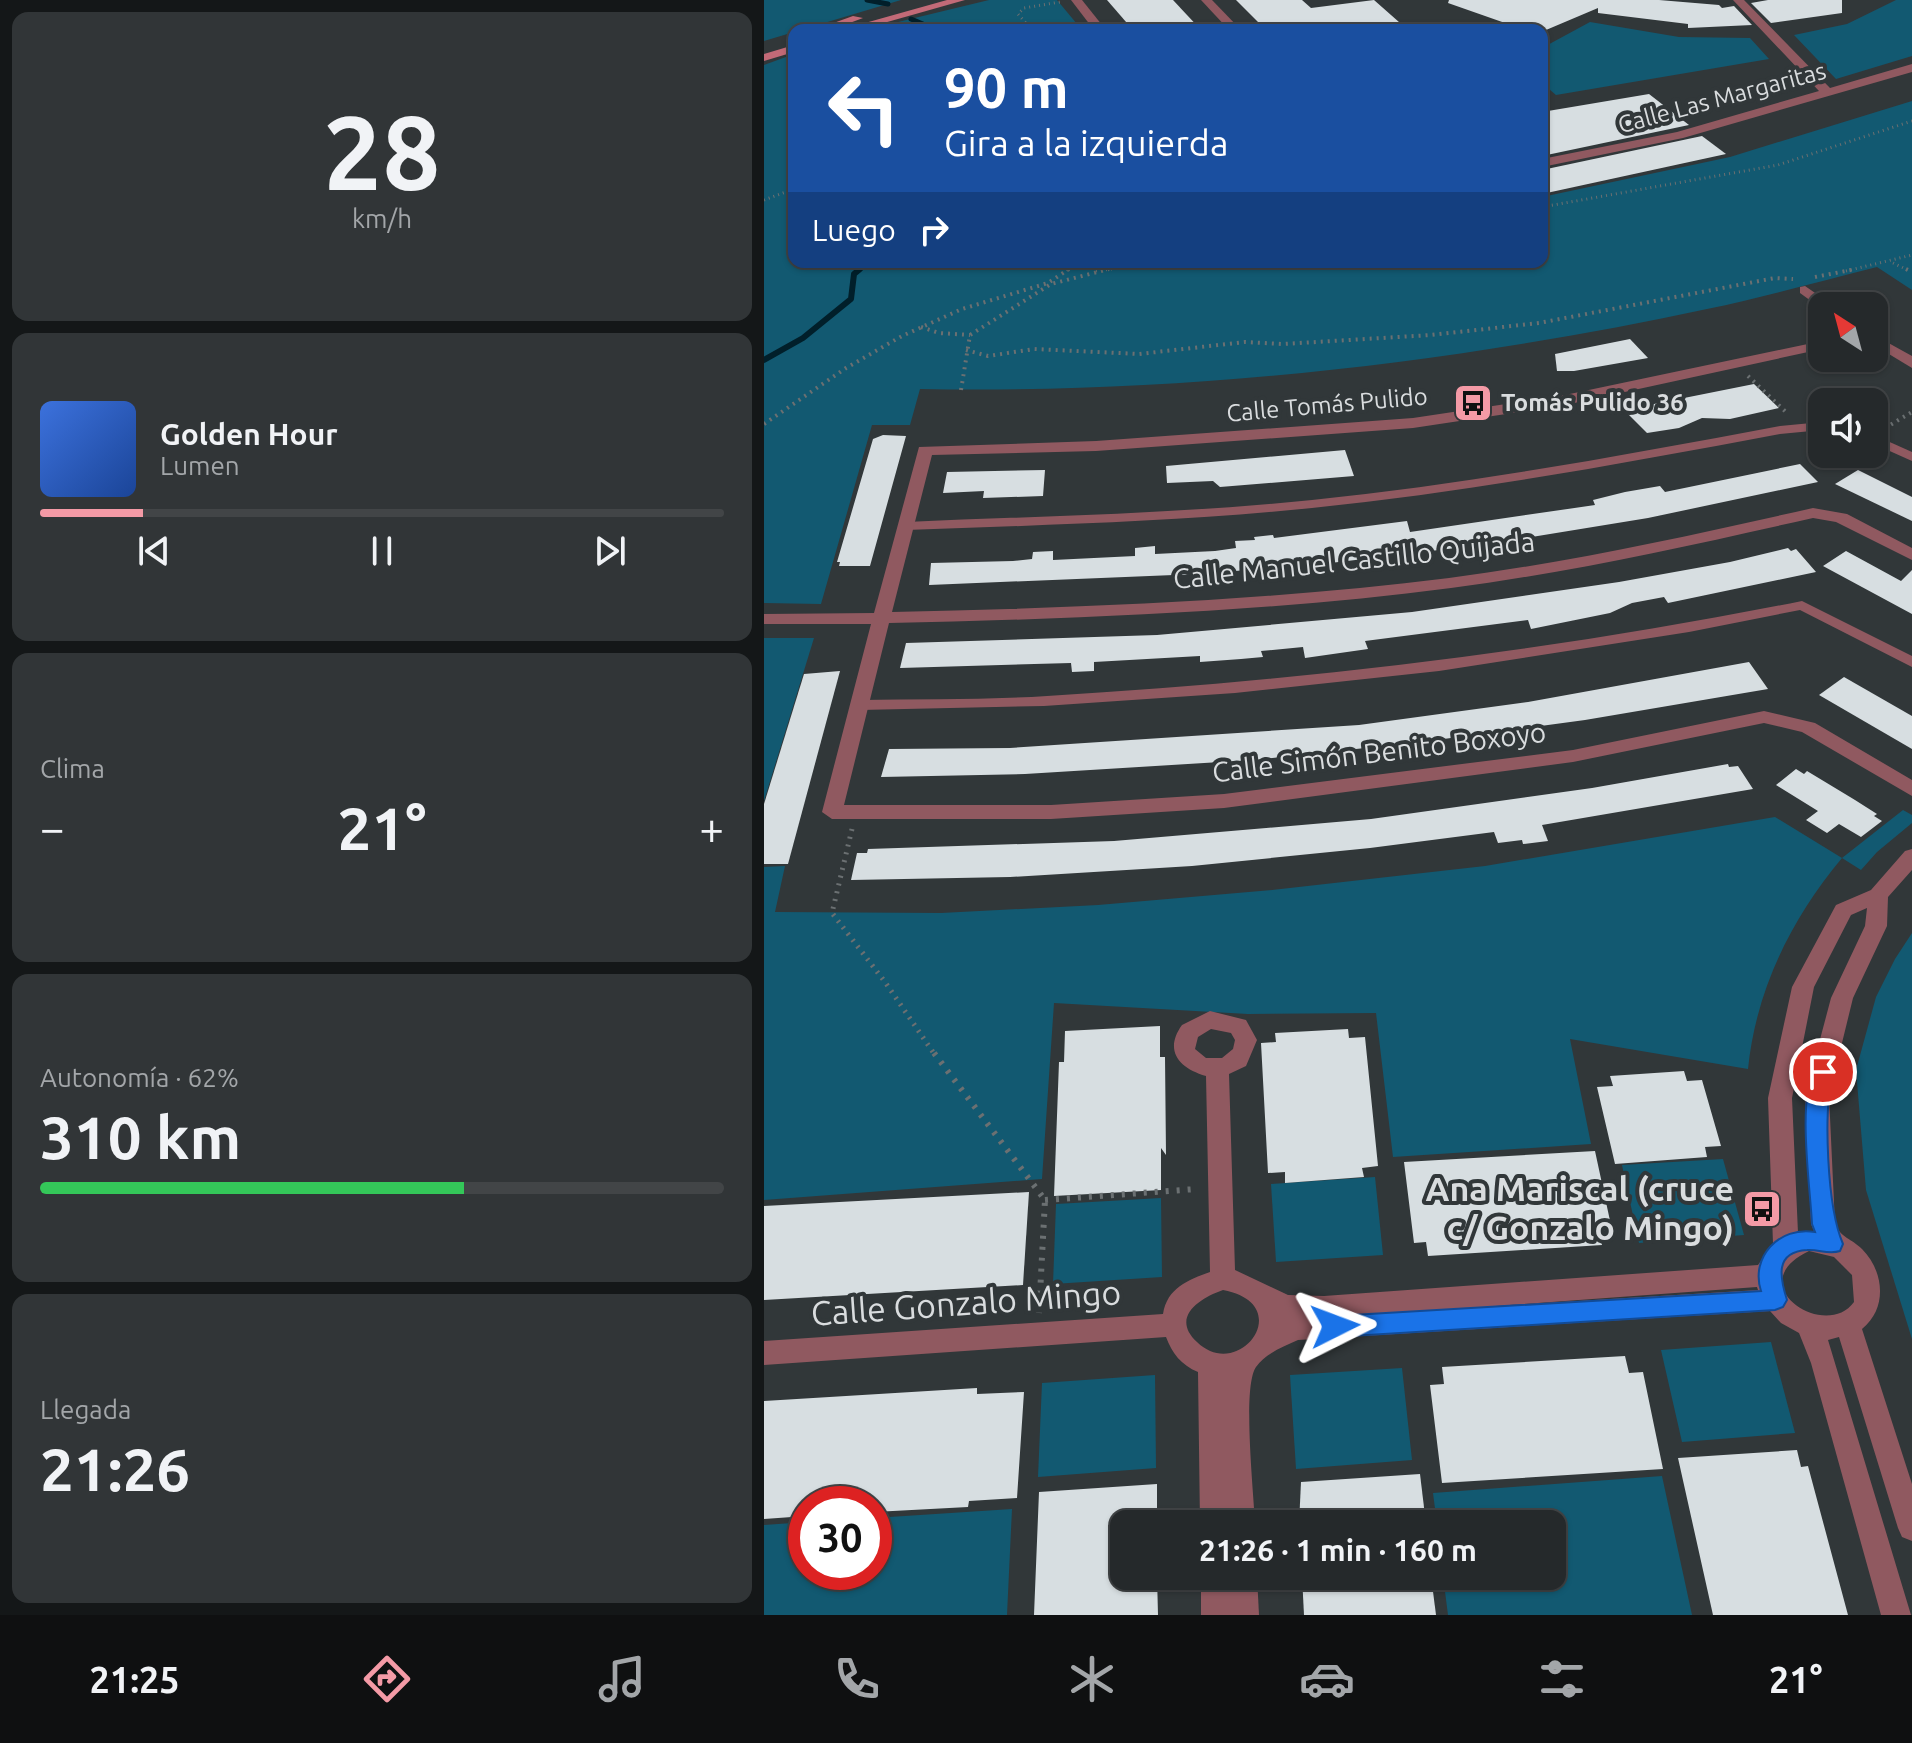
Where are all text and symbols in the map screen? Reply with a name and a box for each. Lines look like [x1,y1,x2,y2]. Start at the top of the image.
icon: left [812,56,916,160]
text: 90 m [944,56,1069,119]
street label: Calle Las Margaritas [1615,57,1829,138]
text: 28 [323,93,441,210]
text: Gira a la izquierda [944,122,1228,163]
text: km/h [352,204,412,233]
icon: right [912,208,956,252]
text: Luego [812,213,896,247]
north arrow [1808,292,1888,372]
map controls [1808,292,1888,468]
street label: Calle Tomás Pulido [1225,382,1429,427]
bus stop icon: Tomás Pulido 36 [1452,382,1494,424]
button: sound [1808,388,1888,468]
place label: Tomás Pulido 36 [1501,389,1684,416]
text: Golden Hour [160,417,338,451]
text: Lumen [160,451,240,480]
street label: Calle Manuel Castillo Quijada [1172,525,1536,594]
icon: previous [132,529,176,573]
icon: pause [360,529,404,573]
icon: next [588,529,632,573]
street label: Calle Simón Benito Boxoyo [1210,716,1548,787]
text: Clima [40,754,105,783]
text: 21° [338,794,426,861]
text: − [40,803,65,852]
text: + [699,803,724,852]
pin [1789,1038,1857,1106]
icon: arrive [1801,1050,1845,1094]
text: Autonomía · 62% [40,1063,239,1092]
text: 310 km [40,1103,241,1170]
place label: Ana Mariscal (cruce c/ Gonzalo Mingo) [1425,1169,1734,1247]
bus stop icon: Ana Mariscal (cruce c/ Gonzalo Mingo) [1741,1188,1783,1230]
street label: Calle Gonzalo Mingo [810,1272,1122,1332]
position arrow [1293,1284,1377,1368]
text: Llegada [40,1395,131,1424]
text: 21:26 [40,1435,190,1502]
speed limit sign: 30 [788,1486,892,1590]
text: 21:26 · 1 min · 160 m [1199,1533,1477,1567]
icon: directions [359,1651,415,1707]
icon: music [594,1651,650,1707]
icon: phone [829,1651,885,1707]
icon: climate [1064,1651,1120,1707]
icon: car [1299,1651,1355,1707]
icon: filters [1534,1651,1590,1707]
text: 21:25 [90,1659,180,1700]
text: 21° [1769,1659,1822,1700]

